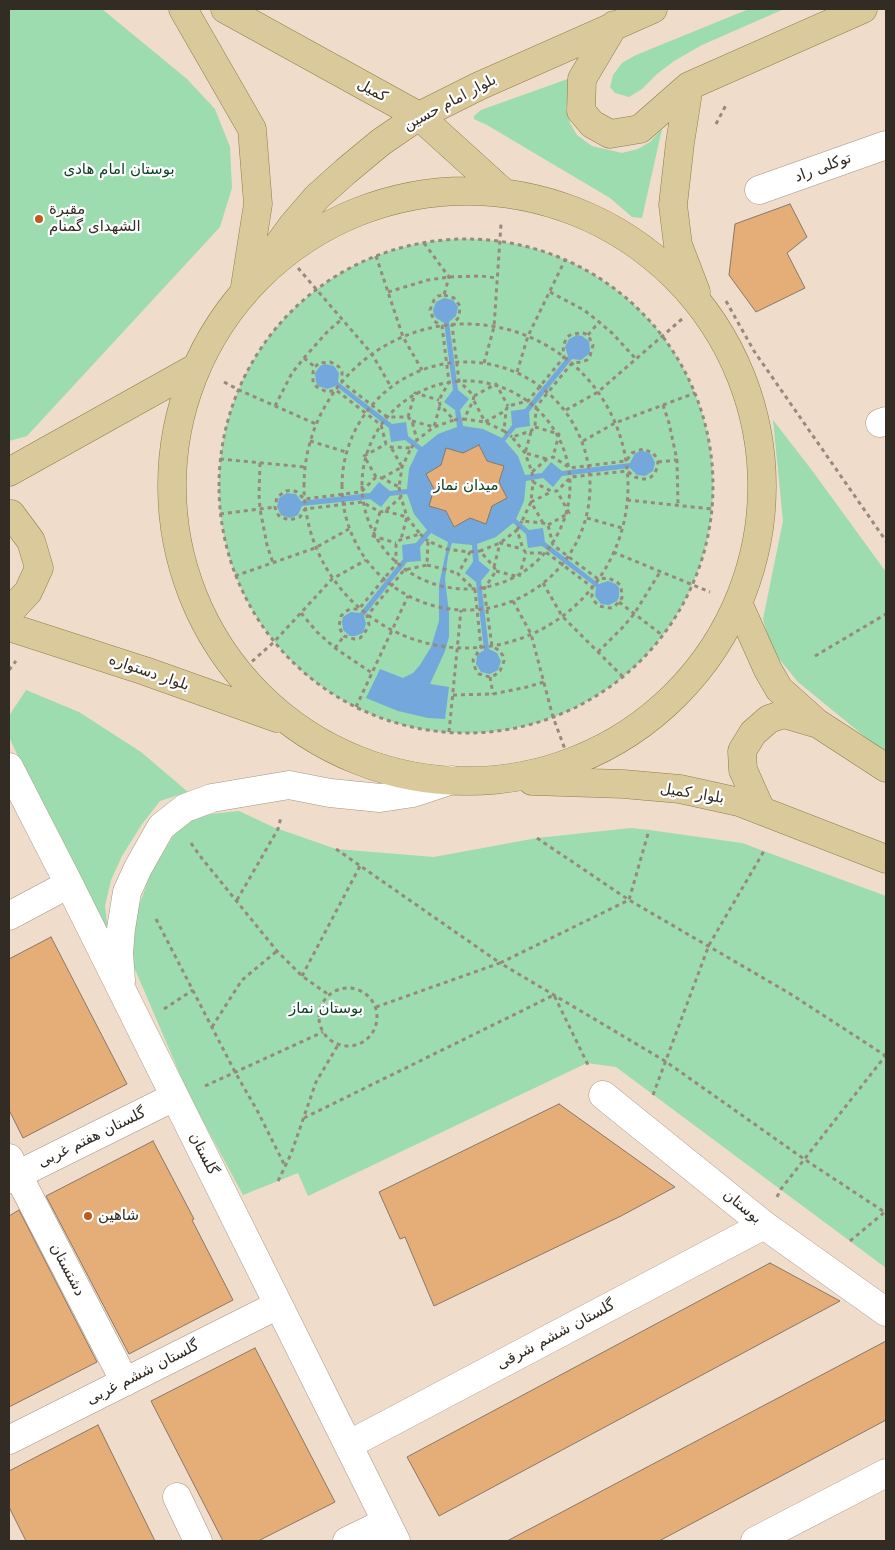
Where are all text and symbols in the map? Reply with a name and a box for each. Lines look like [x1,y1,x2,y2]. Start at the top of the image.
street label: بلوار امام حسین [401,71,499,135]
street label: کمیل [354,75,390,107]
street label: توکلی راد [792,149,854,187]
park label: بوستان امام هادی [63,161,175,179]
place label: مقبرة الشهدای گمنام [49,201,141,236]
marker: مقبرة الشهدای گمنام [33,213,45,225]
park label: میدان نماز [433,477,499,495]
street label: بلوار دستواره [106,651,192,695]
street label: بلوار کمیل [659,780,725,808]
park label: بوستان نماز [289,1000,363,1018]
street label: گلستان هفتم غربی [35,1104,149,1172]
street label: گلستان [185,1130,221,1178]
street label: بوستان [719,1186,765,1228]
place label: شاهین [98,1207,139,1225]
marker: شاهین [82,1210,94,1222]
street label: دشتستان [46,1240,88,1300]
street label: گلستان ششم شرقی [494,1296,618,1374]
street label: گلستان ششم غربی [84,1337,202,1409]

